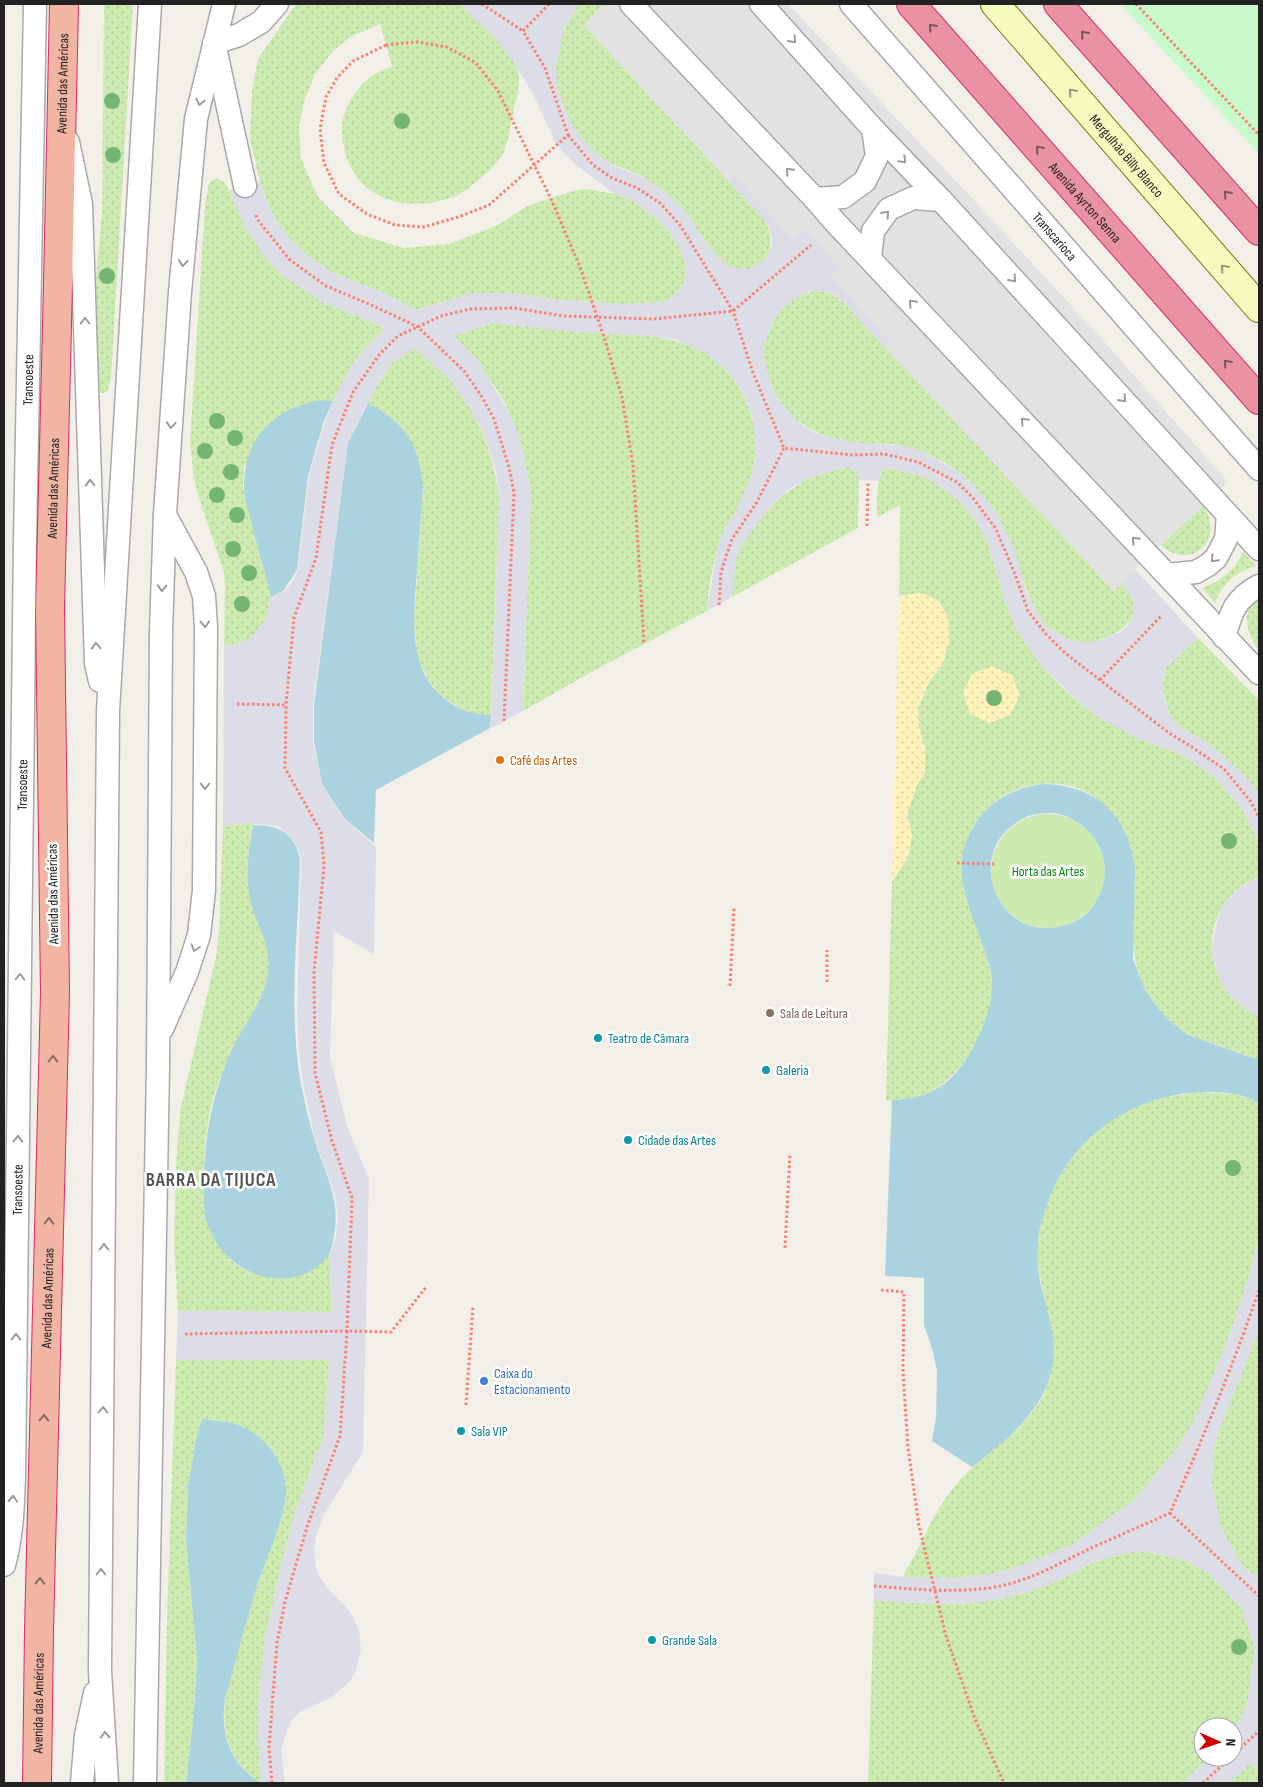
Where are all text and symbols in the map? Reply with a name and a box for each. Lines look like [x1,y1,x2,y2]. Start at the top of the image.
one-way arrow [928,24,937,33]
one-way arrow [1081,30,1090,39]
street label: Avenida das Américas [53,33,72,135]
one-way arrow [787,35,796,44]
one-way arrow [1068,89,1077,98]
one-way arrow [195,97,206,106]
street label: Mergulhão Billy Blanco [1086,111,1168,201]
one-way arrow [1036,146,1045,155]
one-way arrow [897,155,906,164]
street label: Avenida Ayrton Senna [1045,158,1125,246]
one-way arrow [786,168,795,177]
one-way arrow [1224,191,1233,200]
street label: Transcarioca [1029,209,1081,264]
one-way arrow [881,211,890,220]
one-way arrow [177,260,188,268]
one-way arrow [1221,264,1230,273]
one-way arrow [1007,274,1016,283]
one-way arrow [909,299,918,308]
one-way arrow [80,317,90,324]
street label: Transoeste [19,354,37,406]
one-way arrow [1224,360,1233,369]
one-way arrow [1117,394,1126,403]
one-way arrow [1021,418,1030,427]
one-way arrow [166,422,177,430]
street label: Avenida das Américas [43,438,63,540]
one-way arrow [85,479,96,487]
one-way arrow [1132,536,1141,545]
one-way arrow [1211,554,1220,563]
one-way arrow [157,584,168,592]
one-way arrow [200,620,211,628]
one-way arrow [90,642,101,650]
place label: Café das Artes [510,752,577,769]
marker: Café das Artes [494,754,506,766]
street label: Transoeste [13,759,31,810]
one-way arrow [200,783,210,791]
street label: Avenida das Américas [44,844,62,945]
park label: Horta das Artes [1012,863,1084,880]
one-way arrow [191,943,201,952]
one-way arrow [15,973,25,980]
place label: Sala de Leitura [780,1005,848,1022]
marker: Sala de Leitura [764,1007,776,1019]
place label: Teatro de Câmara [608,1030,689,1047]
marker: Teatro de Câmara [592,1032,604,1044]
one-way arrow [48,1054,58,1062]
place label: Galeria [776,1062,809,1079]
marker: Galeria [760,1064,772,1076]
place label: Cidade das Artes [638,1132,716,1149]
marker: Cidade das Artes [622,1134,634,1146]
one-way arrow [13,1135,23,1143]
street label: Transoeste [9,1164,26,1215]
district label: BARRA DA TIJUCA [146,1169,276,1192]
one-way arrow [44,1217,54,1224]
one-way arrow [99,1243,109,1250]
street label: Avenida das Américas [38,1248,57,1350]
one-way arrow [11,1333,21,1340]
place label: Caixa do Estacionamento [494,1365,571,1398]
marker: Caixa do Estacionamento [478,1375,490,1387]
one-way arrow [97,1405,108,1413]
one-way arrow [39,1414,49,1422]
place label: Sala VIP [471,1423,508,1440]
marker: Sala VIP [455,1425,467,1437]
one-way arrow [8,1495,18,1503]
one-way arrow [96,1568,106,1576]
one-way arrow [35,1577,45,1584]
place label: Grande Sala [662,1632,717,1649]
marker: Grande Sala [646,1634,658,1646]
street label: Avenida das Américas [29,1653,47,1754]
north arrow [1193,1717,1243,1767]
one-way arrow [99,1730,110,1738]
text: N [1222,1738,1239,1746]

